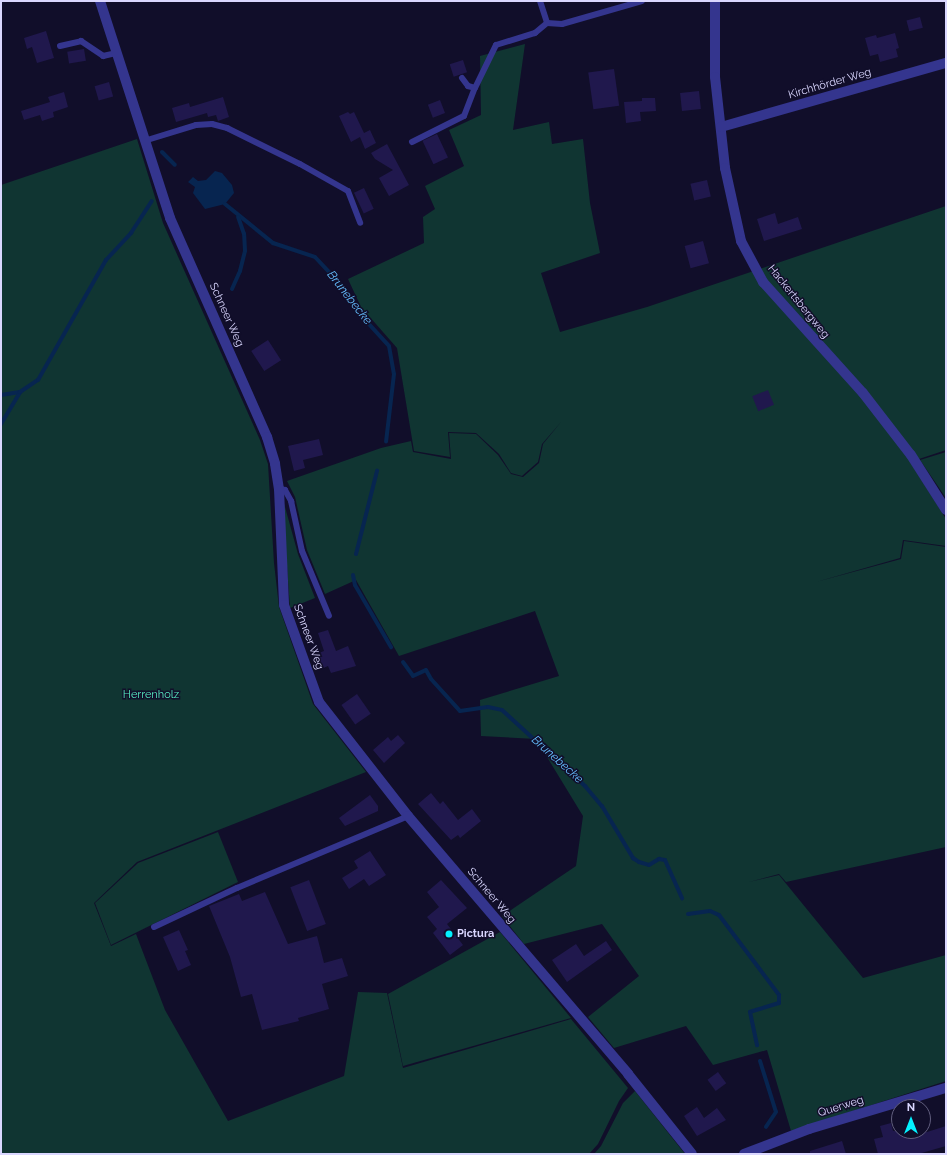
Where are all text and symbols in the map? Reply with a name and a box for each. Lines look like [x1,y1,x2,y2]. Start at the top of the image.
street label: Kirchhörder Weg [787,66,873,102]
street label: Hackertsbergweg [764,263,832,341]
water label: Brunebecke [324,268,374,328]
street label: Schneer Weg [206,281,246,349]
street label: Schneer Weg [290,602,326,672]
park label: Herrenholz [123,688,179,702]
water label: Brunebecke [528,733,586,787]
street label: Schneer Weg [464,865,518,927]
place label: Pictura [457,927,494,941]
marker: Pictura [444,929,454,939]
street label: Querweg [817,1094,865,1120]
north arrow [891,1099,931,1139]
text: N [907,1101,915,1114]

